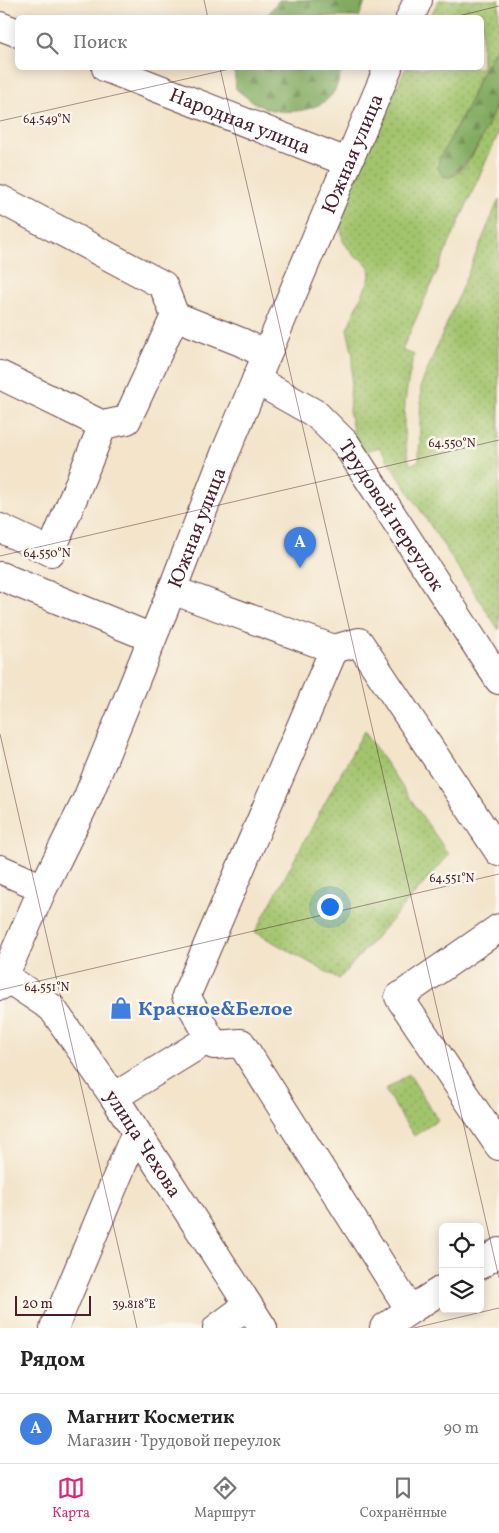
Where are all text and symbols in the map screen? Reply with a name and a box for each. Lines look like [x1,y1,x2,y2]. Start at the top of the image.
search box [15,15,484,70]
icon: search [33,29,61,57]
text: Поиск [73,30,127,56]
street label: Народная улица [165,82,314,162]
street label: Южная улица [316,90,391,219]
text: 64.549°N [23,112,71,128]
street label: Трудовой переулок [331,435,450,598]
text: 64.550°N [428,436,476,452]
street label: Южная улица [162,463,234,593]
pin: A [284,527,316,568]
text: 64.550°N [23,546,71,562]
text: 64.551°N [429,871,475,887]
your location [317,894,343,920]
text: 64.551°N [24,980,70,996]
shop icon: Красное&Белое [108,995,134,1021]
place label: Красное&Белое [138,996,293,1024]
street label: улица Чехова [97,1084,187,1204]
map controls [439,1223,484,1313]
button: locate [439,1223,484,1268]
button: layers [439,1268,484,1313]
scale bar [15,1293,91,1316]
text: 20 m [22,1295,53,1314]
text: 39.818°E [112,1297,156,1313]
text: Рядом [20,1346,85,1375]
text: Магнит Косметик [67,1405,234,1431]
text: A [30,1418,42,1440]
text: 90 m [443,1418,479,1440]
text: Магазин · Трудовой переулок [67,1431,281,1453]
tab: Карта [52,1474,90,1523]
tab: Маршрут [194,1474,256,1523]
tab: Сохранённые [360,1474,447,1523]

